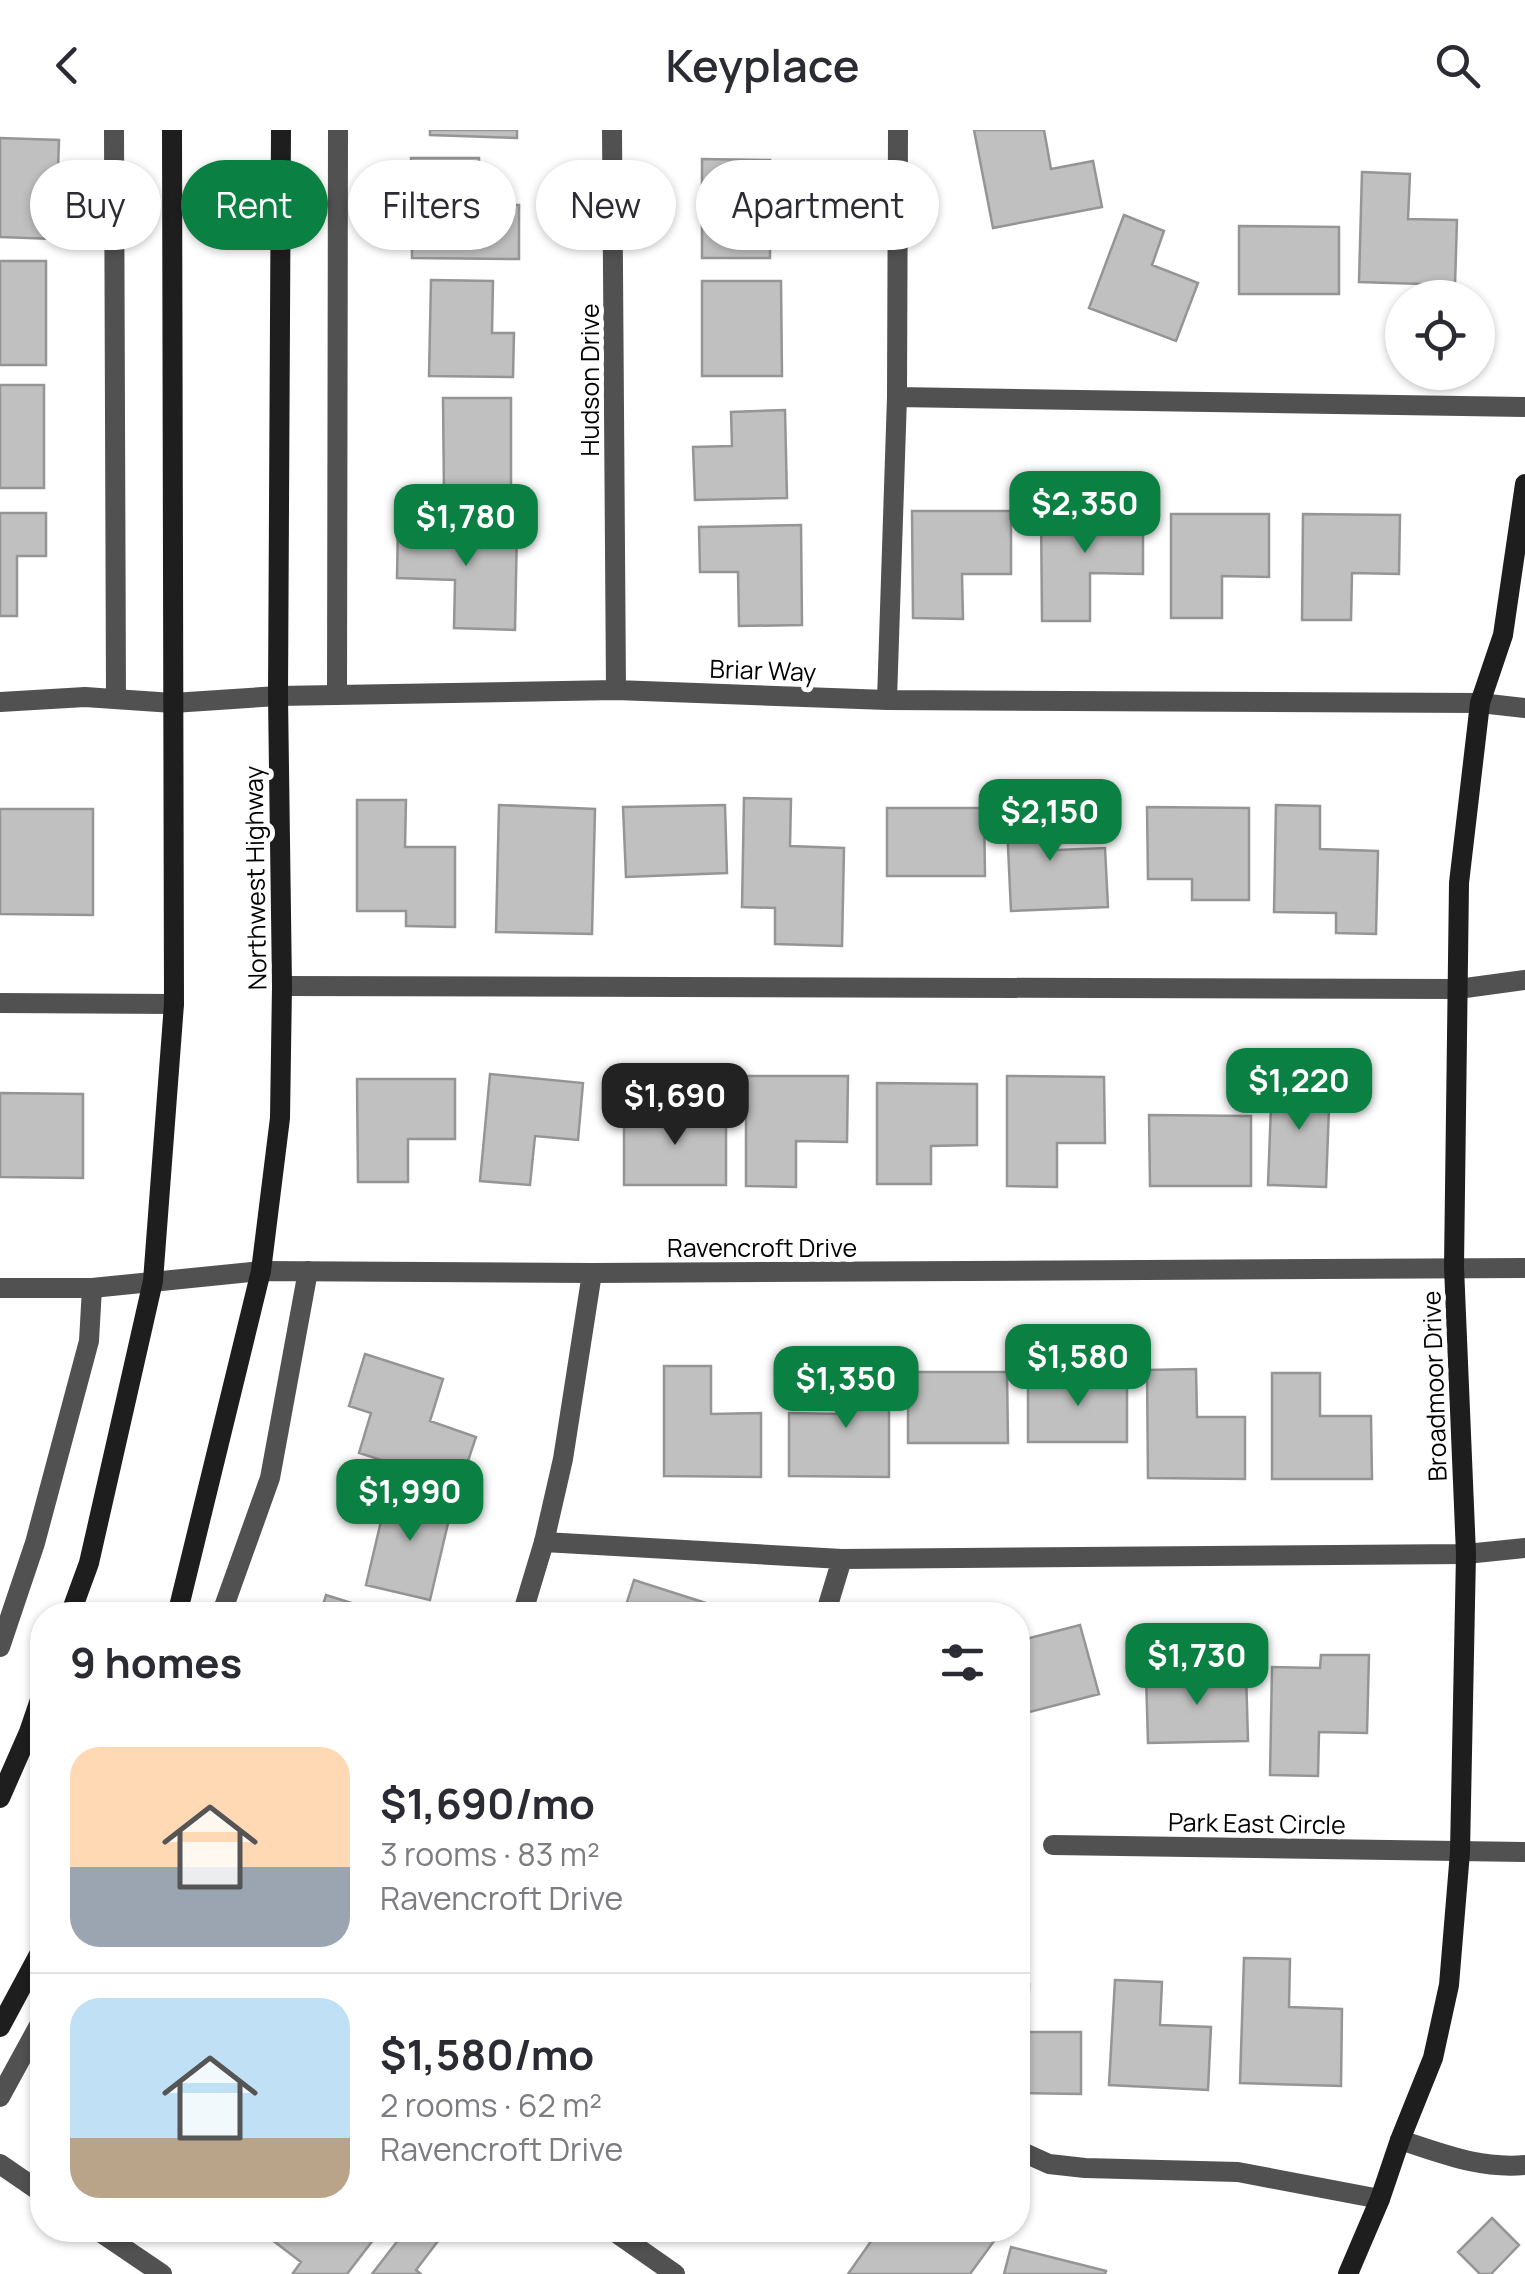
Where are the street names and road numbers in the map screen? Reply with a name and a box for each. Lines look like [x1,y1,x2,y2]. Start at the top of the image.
street label: Hudson Drive [572,304,607,457]
street label: Briar Way [709,651,817,689]
street label: Northwest Highway [236,765,274,991]
street label: Ravencroft Drive [667,1230,857,1265]
street label: Broadmoor Drive [1413,1290,1455,1482]
street label: Park East Circle [1168,1804,1346,1842]

